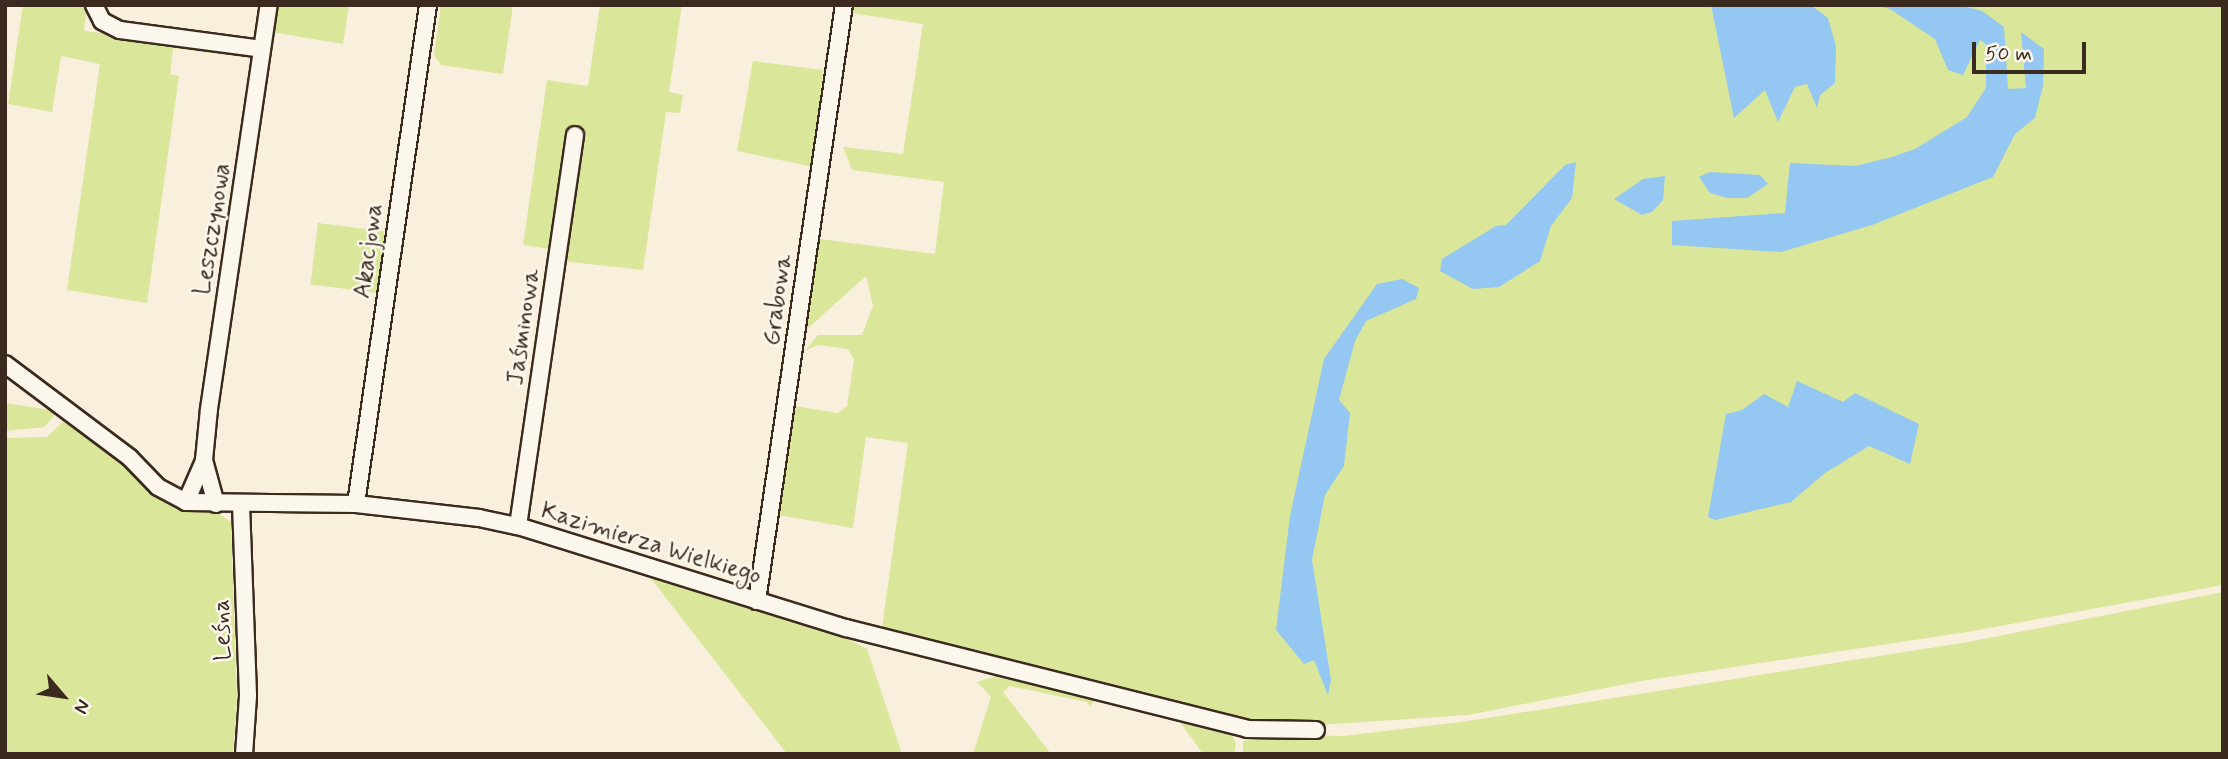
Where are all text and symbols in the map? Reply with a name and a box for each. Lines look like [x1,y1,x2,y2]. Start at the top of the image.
scale bar [1976,28,2090,72]
text: 50 m [1985,40,2032,68]
street label: Leszczynowa [188,161,238,297]
street label: Akacjowa [348,202,390,300]
street label: Grabowa [757,253,799,347]
street label: Jaśminowa [502,267,546,387]
street label: Kazimierza Wielkiego [539,497,763,591]
street label: Leśna [208,599,238,661]
north arrow [28,661,98,731]
text: N [68,695,96,718]

